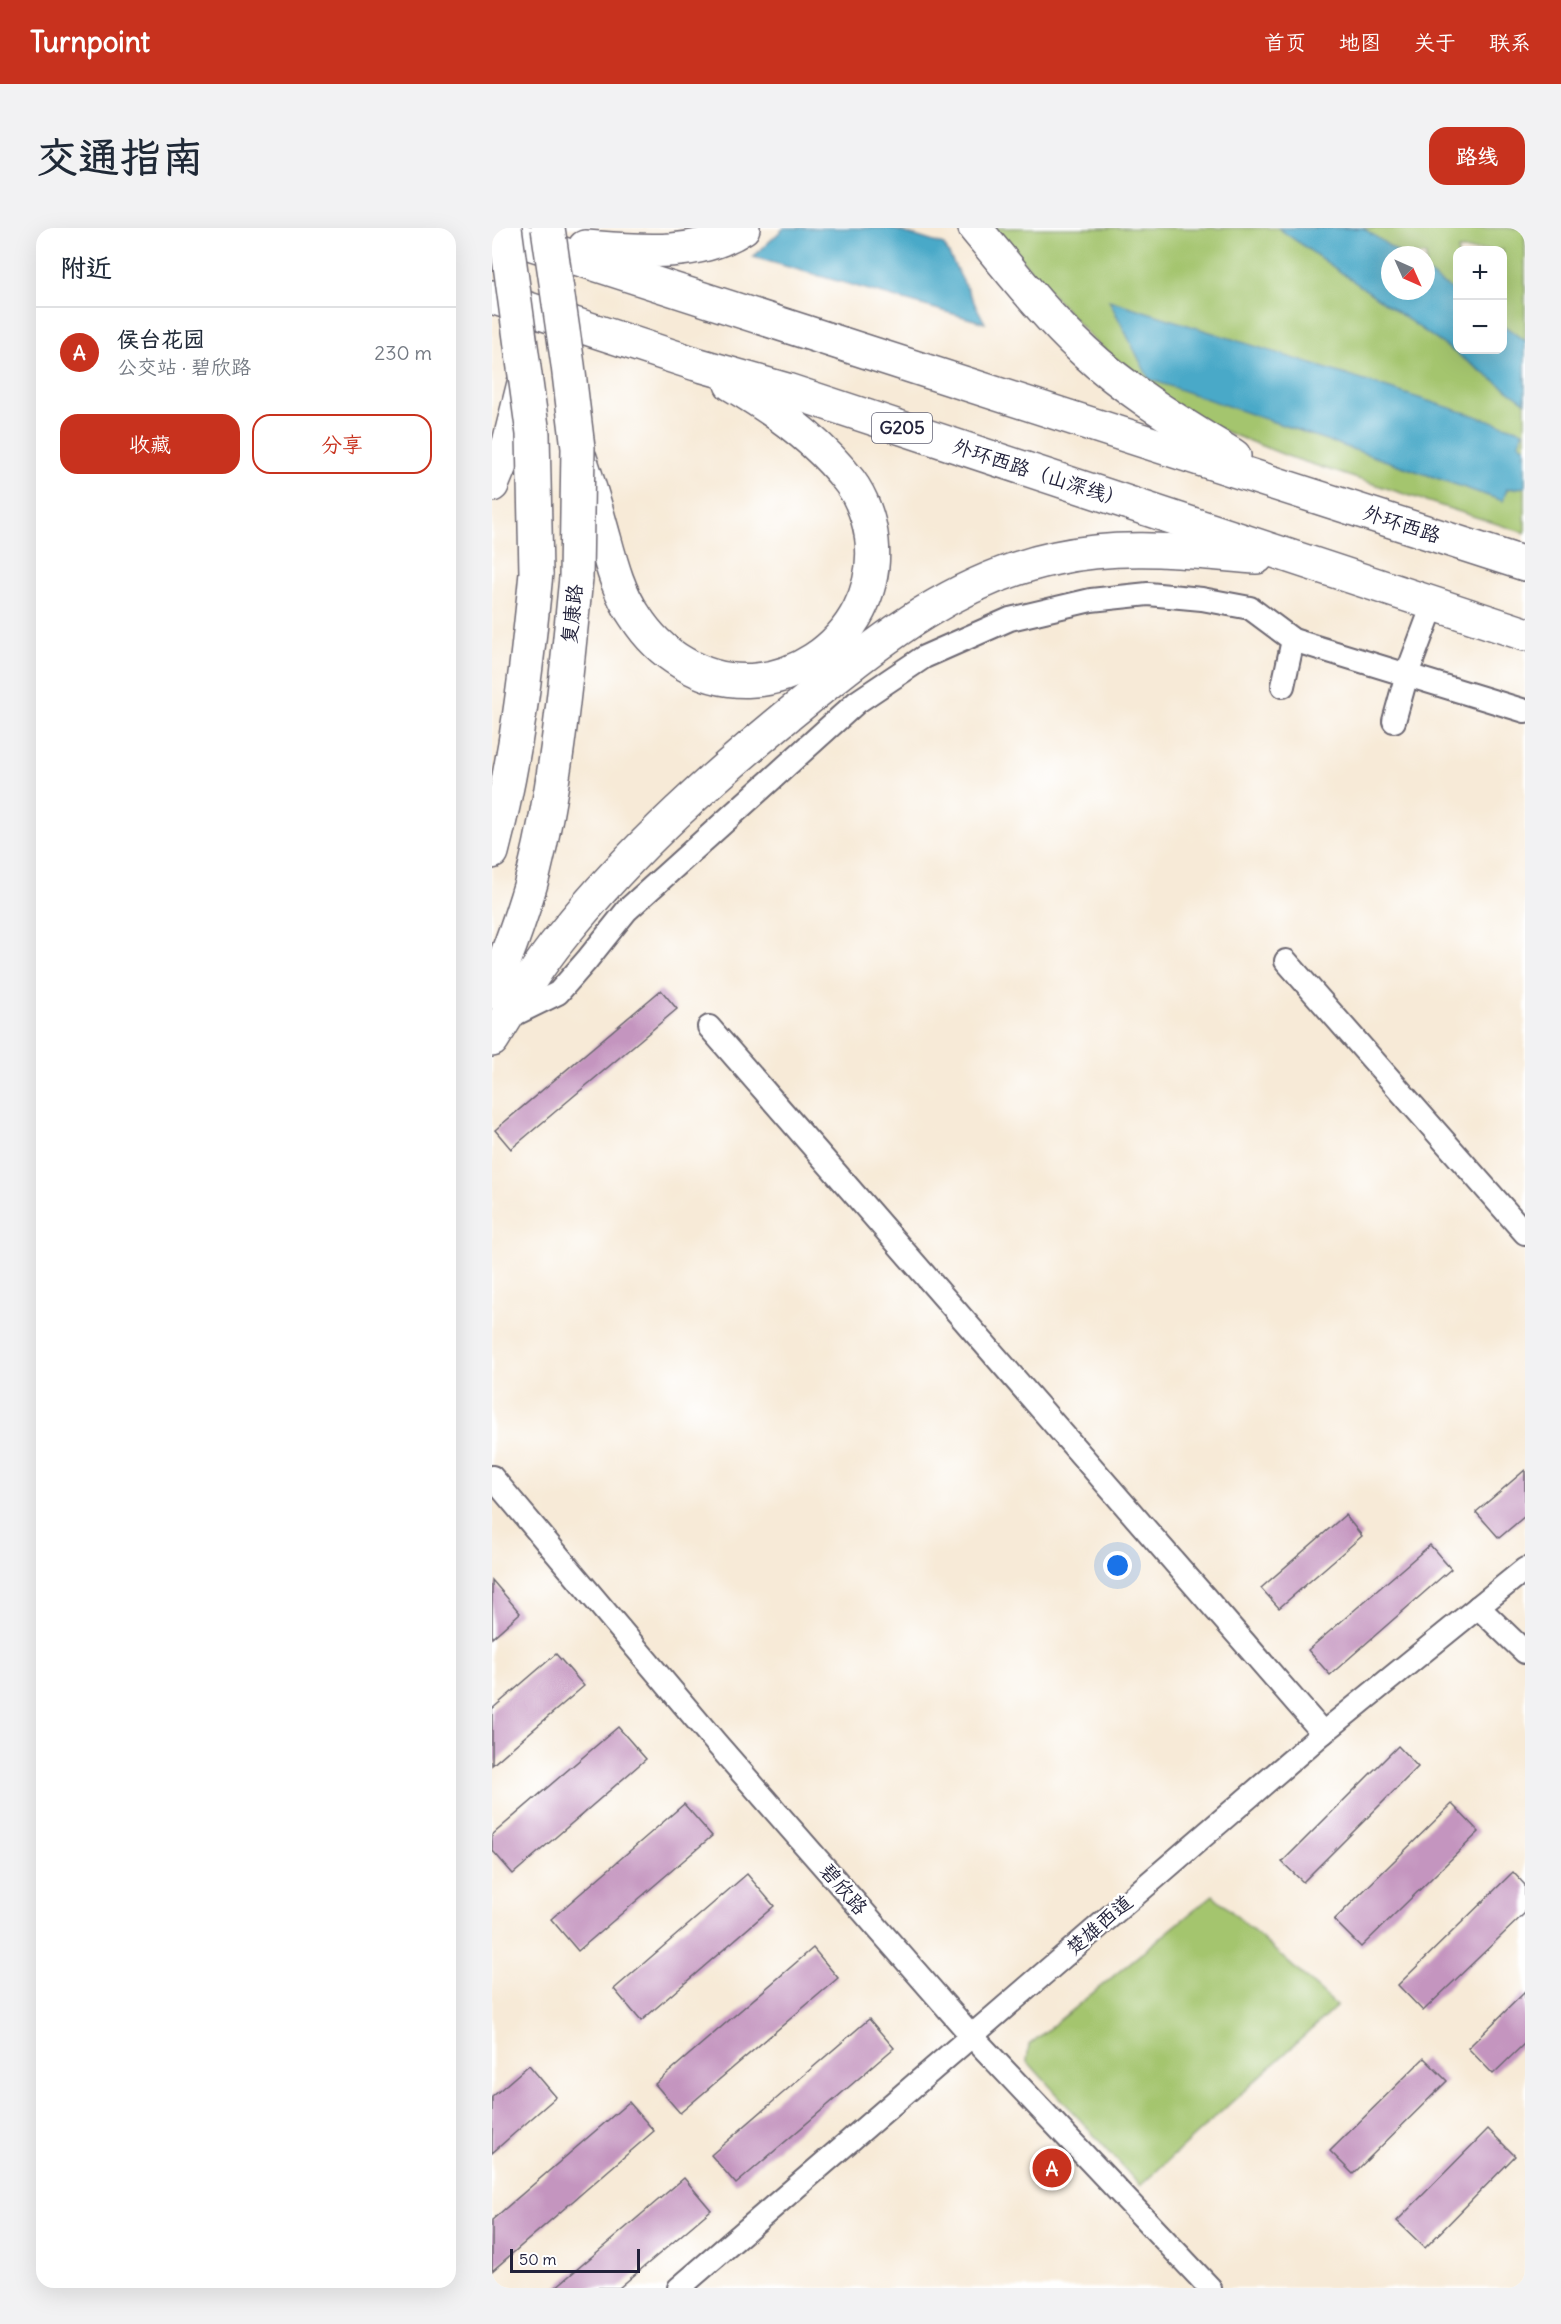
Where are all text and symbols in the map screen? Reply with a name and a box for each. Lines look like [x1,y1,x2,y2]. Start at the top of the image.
text: Turnpoint [30,24,150,60]
text: 首页 [1264,29,1306,56]
text: 地图 [1339,29,1381,56]
text: 关于 [1414,29,1456,56]
text: 联系 [1489,29,1531,56]
button: 路线 [1429,127,1525,185]
text: 交通指南 [36,131,204,183]
north arrow [1381,246,1435,300]
map controls [1453,246,1507,354]
button: + [1453,246,1507,300]
text: 附近 [60,251,112,284]
button: − [1453,300,1507,354]
text: 侯台花园 [117,325,205,353]
text: A [73,340,86,365]
text: 230 m [374,340,432,365]
text: 公交站 · 碧欣路 [117,354,251,379]
road number: G205 [872,413,932,443]
button: 收藏 [60,414,240,474]
button: 分享 [252,414,432,474]
street label: 外环西路（山深线） [950,433,1129,512]
street label: 外环西路 [1360,499,1445,548]
street label: 复康路 [556,582,587,645]
your location [1103,1551,1132,1580]
street label: 碧欣路 [815,1858,874,1920]
street label: 楚雄西道 [1060,1889,1137,1960]
pin: A [1032,2146,1072,2190]
scale bar [510,2246,640,2274]
text: 50 m [519,2249,557,2269]

